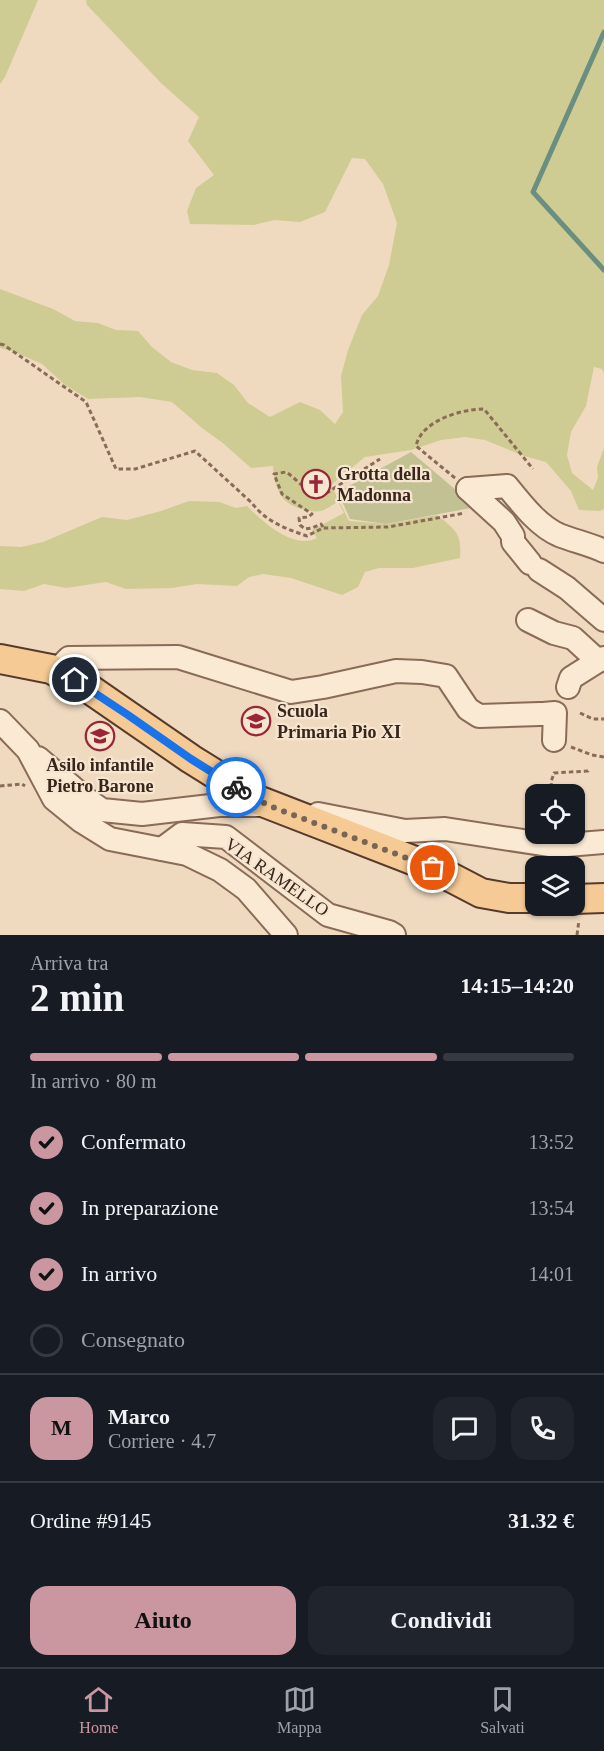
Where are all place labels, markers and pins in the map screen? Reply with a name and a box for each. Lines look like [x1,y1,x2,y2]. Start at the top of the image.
place label: Grotta della Madonna [337,464,430,505]
church icon: Grotta della Madonna [300,468,332,500]
pin [49,654,100,705]
place label: Scuola Primaria Pio XI [277,701,401,742]
school or university icon: Scuola Primaria Pio XI [240,705,272,737]
school or university icon: Asilo infantile Pietro Barone [84,720,116,752]
place label: Asilo infantile Pietro Barone [46,755,154,796]
pin [407,842,458,893]

